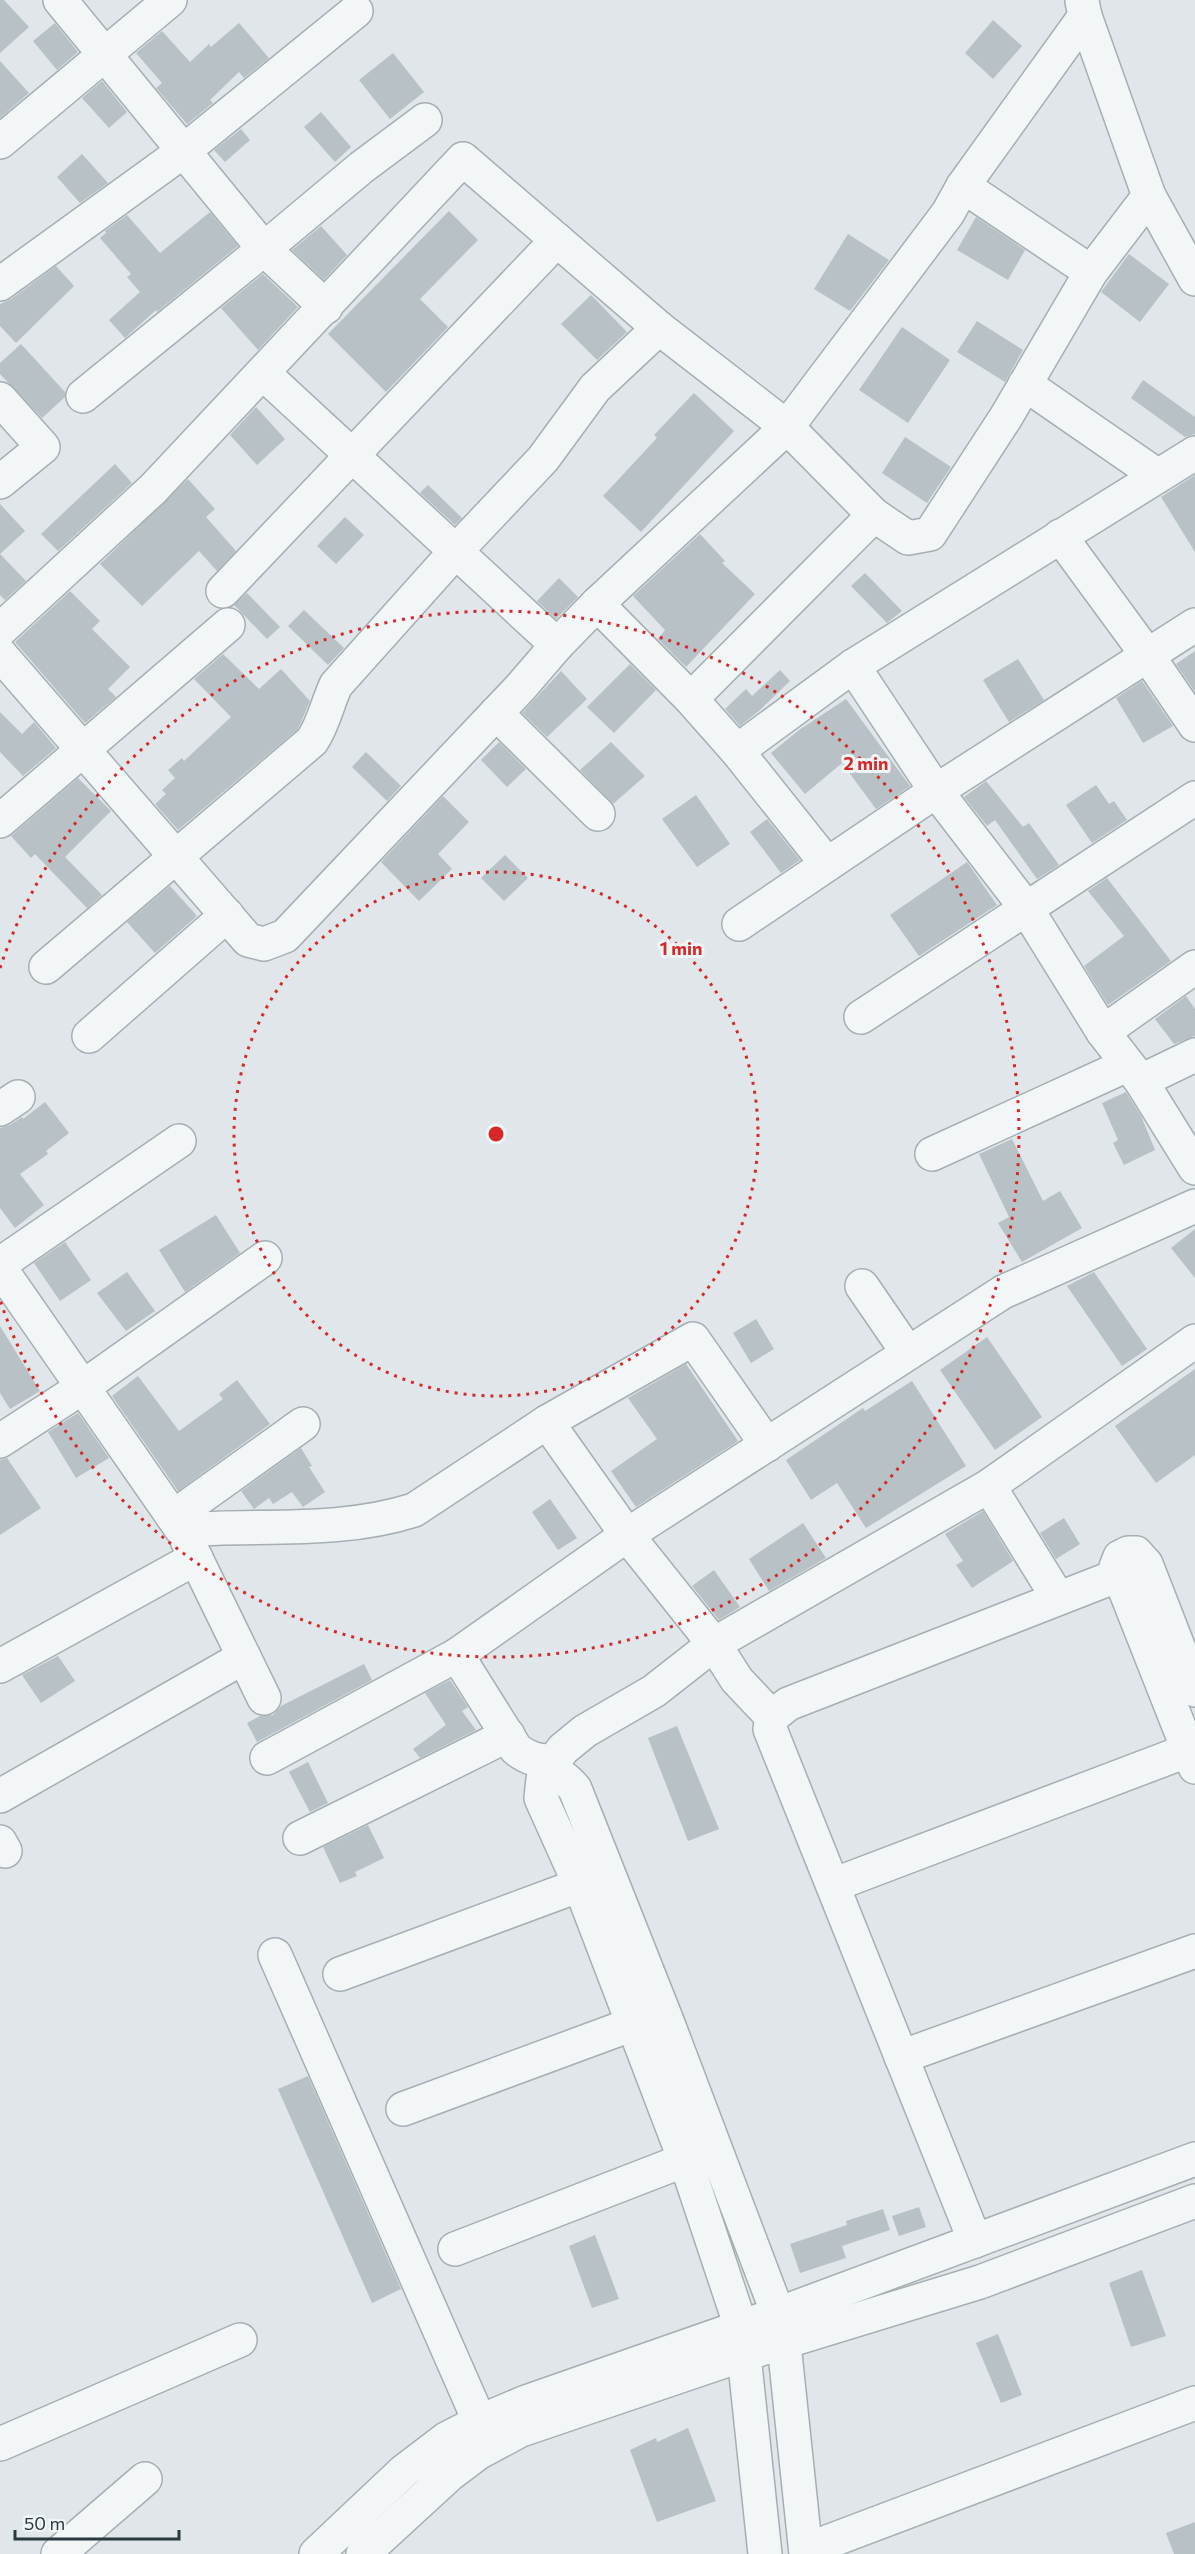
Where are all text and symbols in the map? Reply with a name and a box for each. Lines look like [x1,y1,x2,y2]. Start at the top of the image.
text: 2 min [844,752,888,774]
text: 1 min [660,937,702,959]
centre of rings [486,1124,506,1144]
scale bar [15,2503,178,2541]
text: 50 m [24,2512,65,2534]

